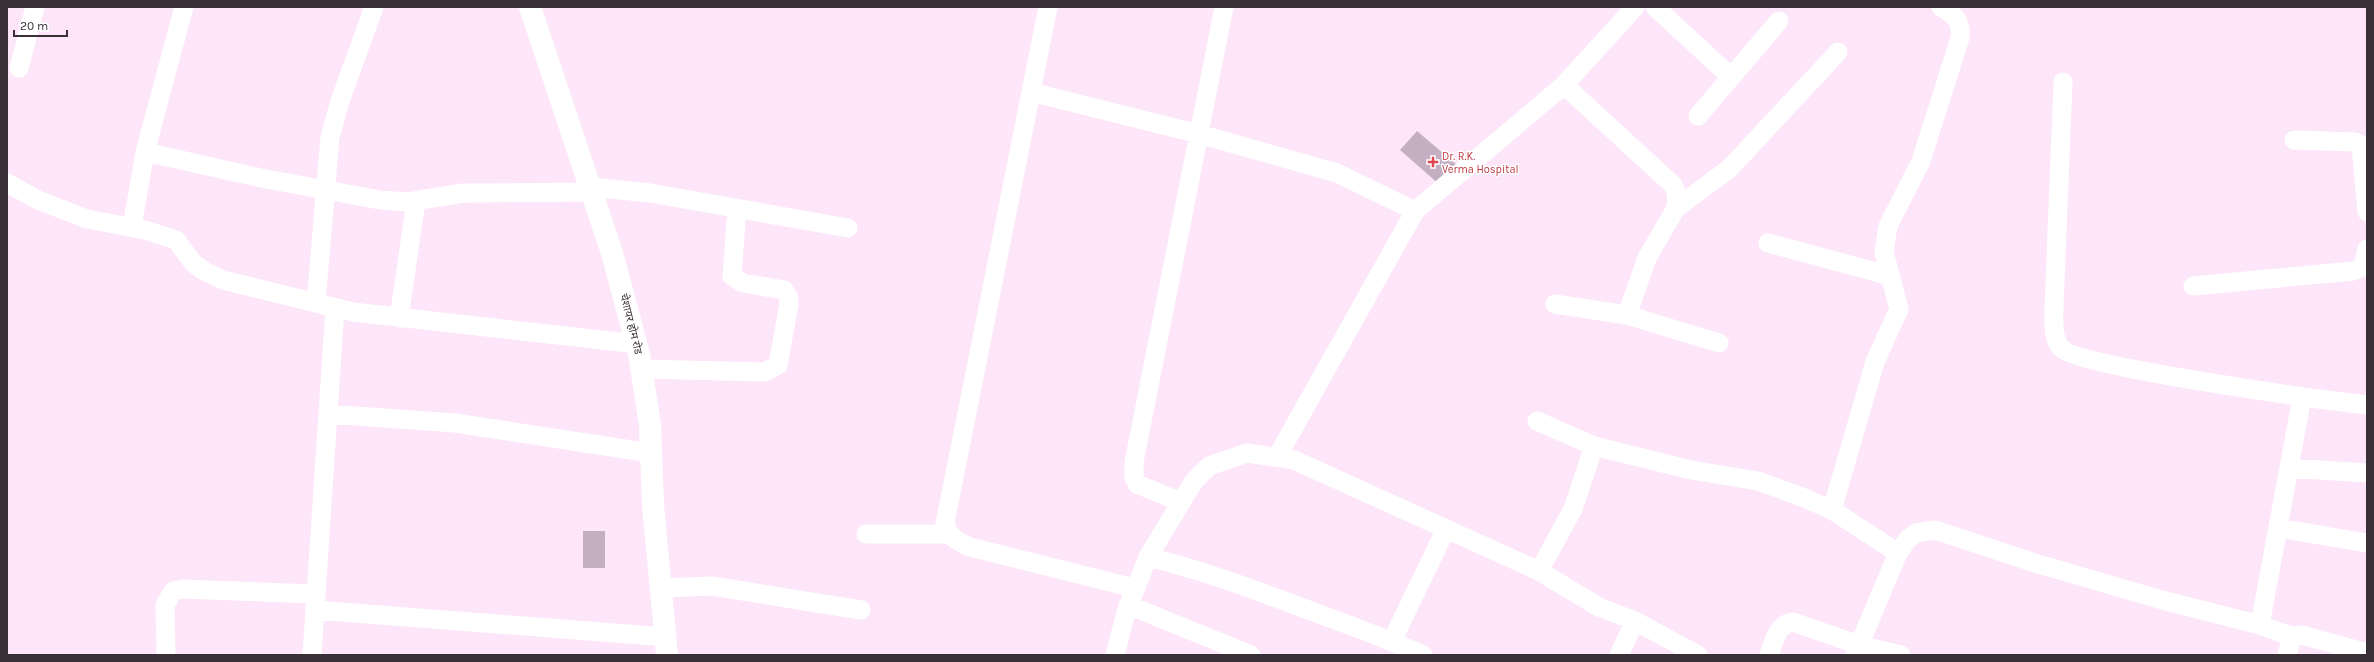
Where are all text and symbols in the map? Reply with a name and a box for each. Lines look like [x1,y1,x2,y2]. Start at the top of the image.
scale bar [14,12,67,38]
text: 20 m [20,19,48,33]
place label: Dr. R.K. Verma Hospital [1442,150,1519,176]
marker: Dr. R.K. Verma Hospital [1427,156,1439,168]
street label: चेशायर होम रोड [617,292,645,356]

